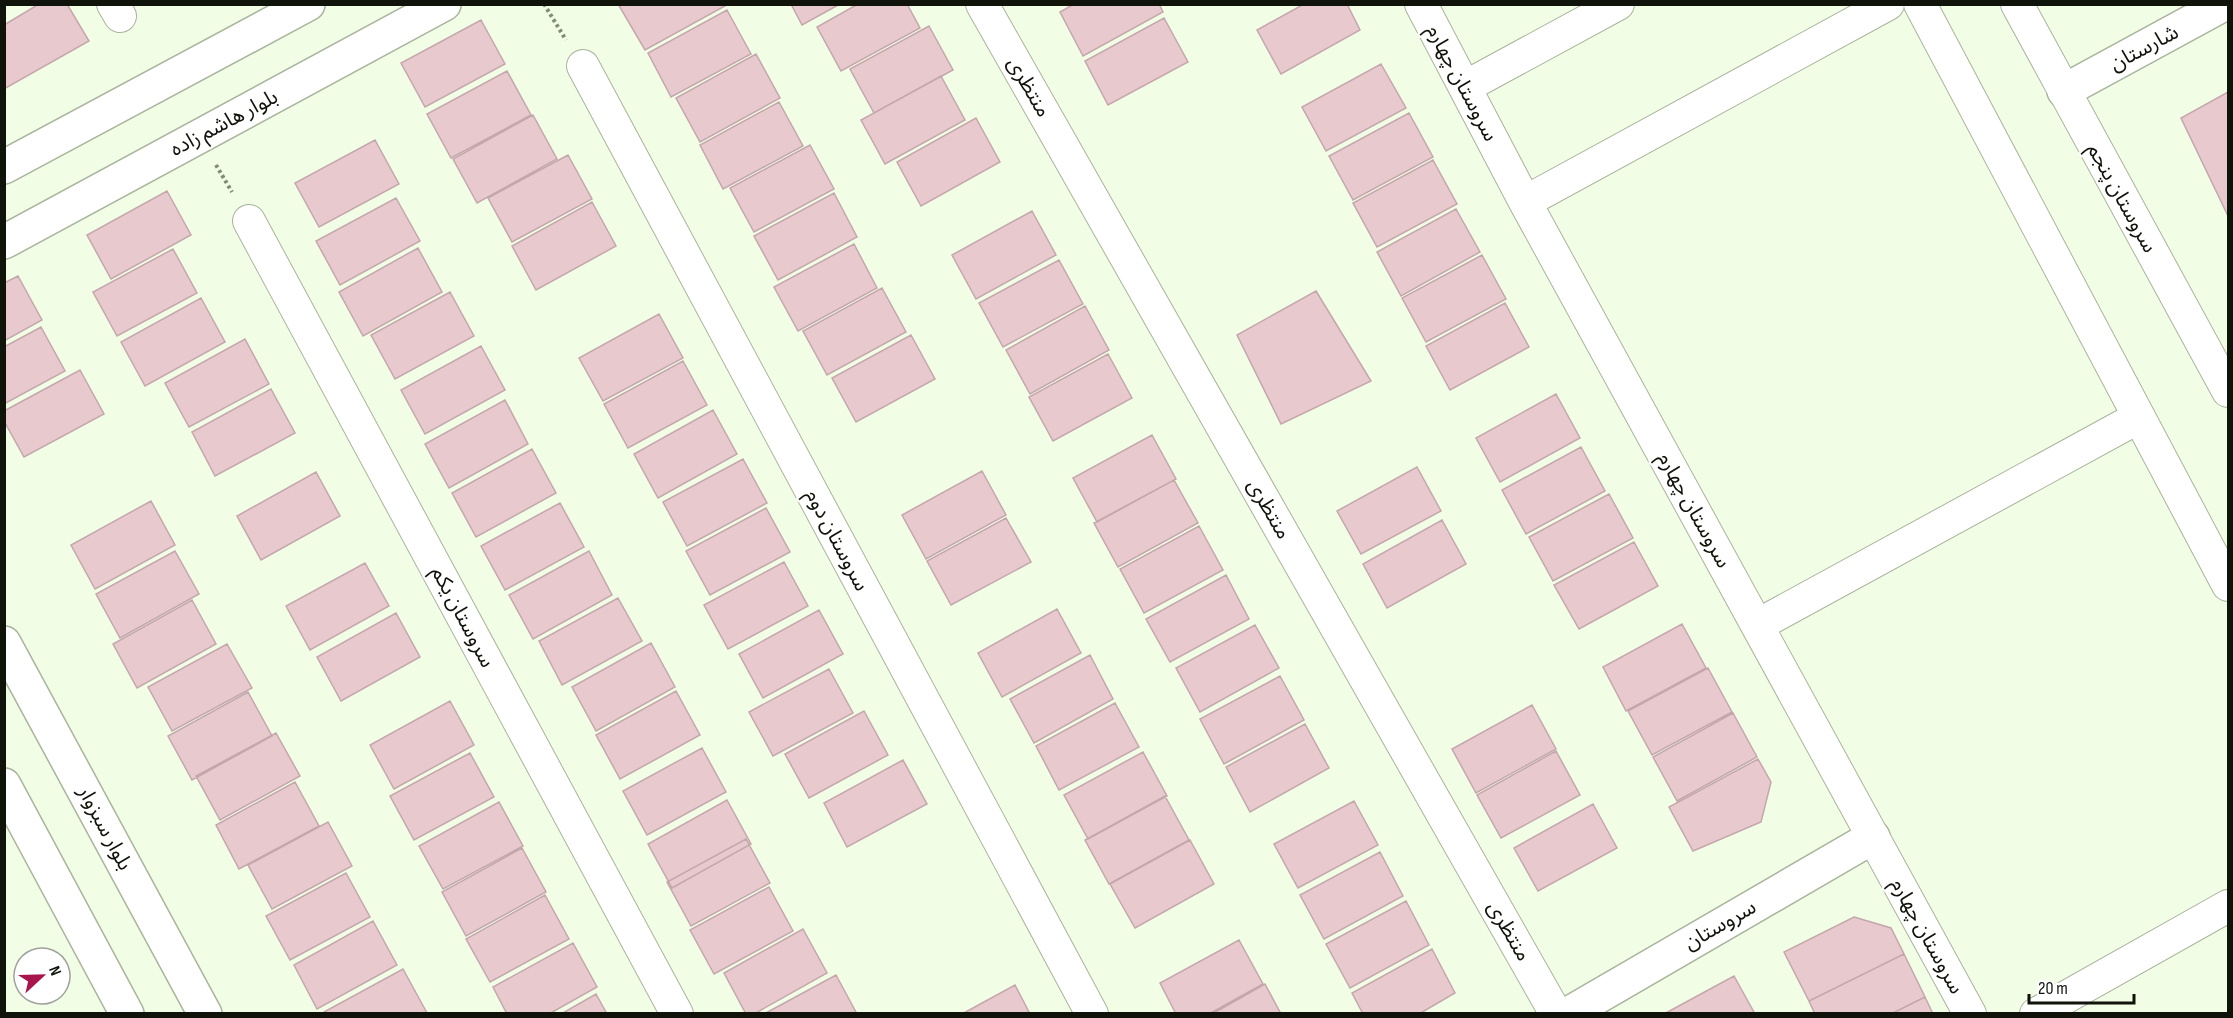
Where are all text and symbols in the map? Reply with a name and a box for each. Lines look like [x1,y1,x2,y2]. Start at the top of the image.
street label: شارستان [2105,19,2183,77]
street label: سروستان چهارم [1418,20,1503,147]
street label: منتظری [1002,52,1056,122]
street label: بلوار هاشم زاده [166,84,283,164]
street label: سروستان پنجم [2080,139,2162,258]
street label: سروستان چهارم [1649,448,1736,574]
street label: منتظری [1242,474,1296,544]
street label: سروستان دوم [797,485,874,597]
street label: سروستان یکم [424,562,500,673]
street label: بلوار سبزوار [72,781,138,874]
street label: سروستان چهارم [1882,874,1969,1000]
street label: سروستان [1680,894,1760,956]
street label: منتظری [1482,896,1536,966]
north arrow [12,946,72,1006]
text: N [44,963,65,978]
scale bar [2029,967,2134,1005]
text: 20 m [2038,978,2068,999]

